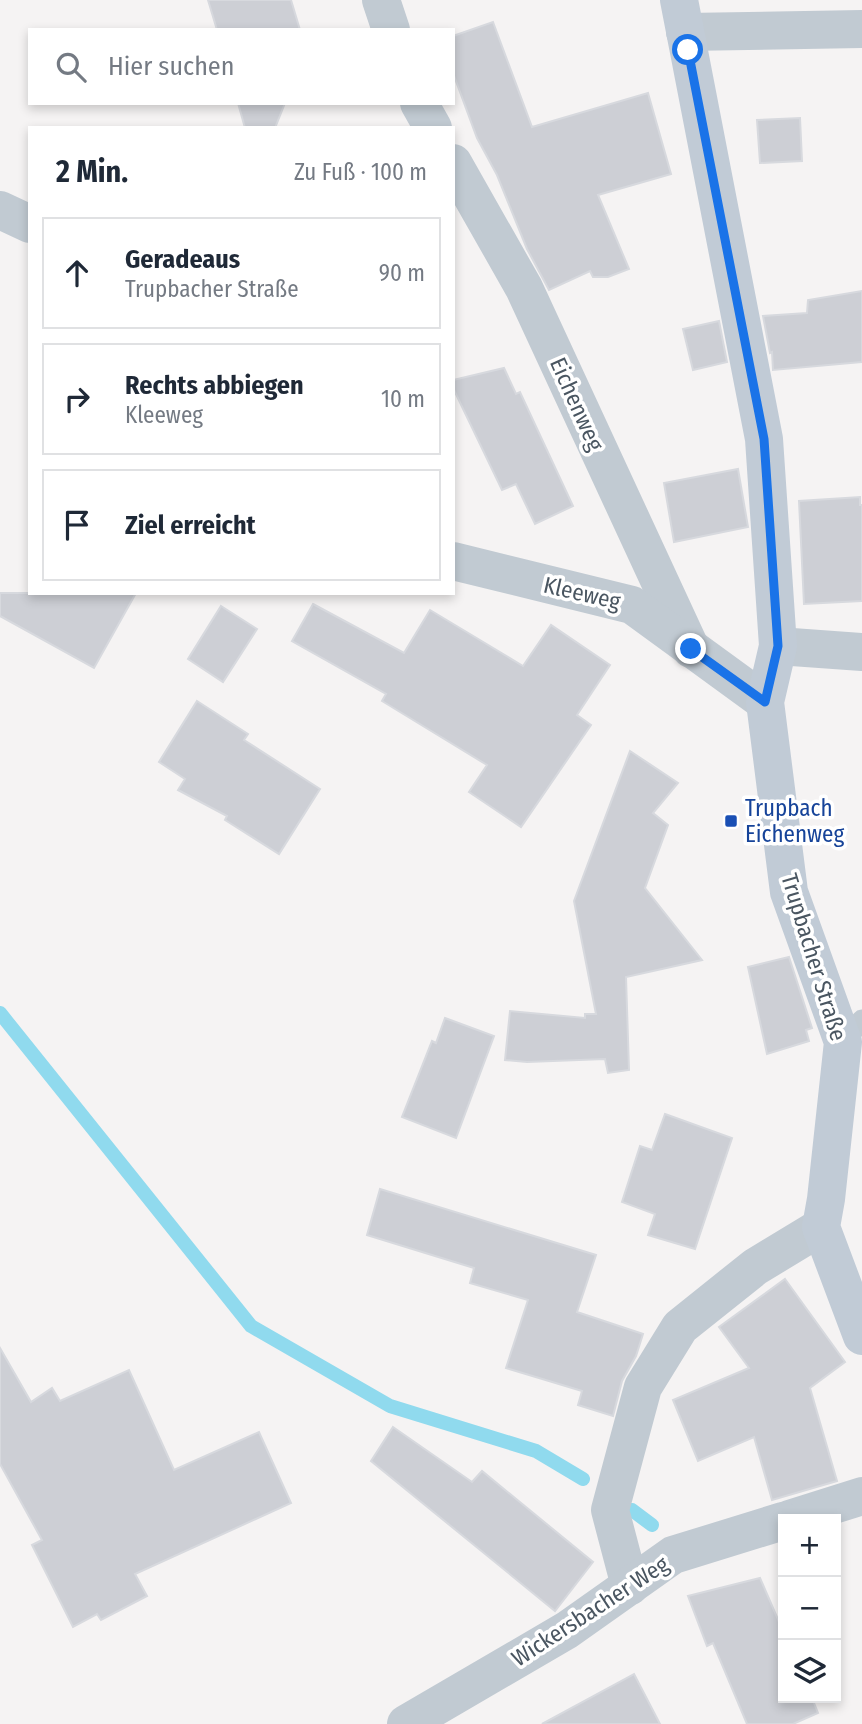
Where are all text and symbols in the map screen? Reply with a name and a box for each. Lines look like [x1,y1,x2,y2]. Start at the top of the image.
search box [28,28,455,105]
route start [672,34,703,65]
icon: search [52,48,90,86]
text: Hier suchen [108,51,234,82]
text: 2 Min. [56,154,128,190]
text: Zu Fuß · 100 m [294,158,427,186]
text: Geradeaus [125,244,240,275]
icon: ahead [58,254,96,292]
text: 90 m [379,259,425,287]
text: Trupbacher Straße [125,275,299,303]
street label: Eichenweg [544,353,610,455]
text: Rechts abbiegen [125,370,304,401]
icon: right [58,380,96,418]
text: 10 m [381,385,425,413]
text: Kleeweg [125,401,203,429]
icon: arrive [58,506,96,544]
text: Ziel erreicht [125,510,256,541]
street label: Kleeweg [541,571,623,615]
route end [675,633,706,664]
place label: Trupbach Eichenweg [745,794,844,848]
marker: Trupbach Eichenweg [723,813,739,829]
street label: Trupbacher Straße [775,870,853,1044]
map controls [778,1514,841,1703]
button: + [778,1514,841,1577]
street label: Wickersbacher Weg [506,1550,674,1672]
button: − [778,1577,841,1640]
button: layers [778,1640,841,1703]

